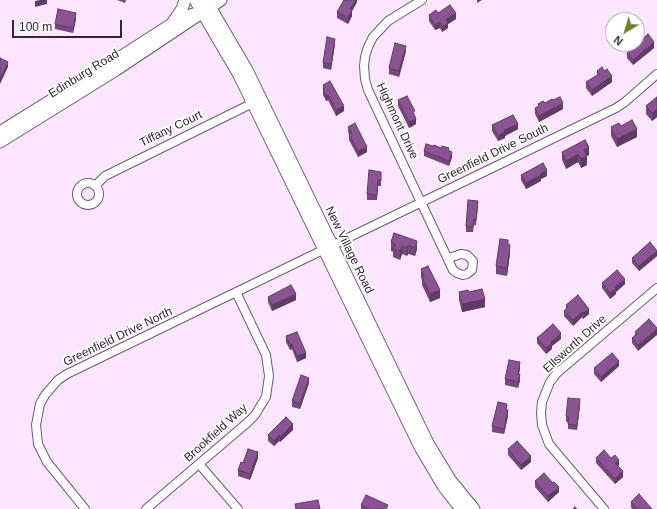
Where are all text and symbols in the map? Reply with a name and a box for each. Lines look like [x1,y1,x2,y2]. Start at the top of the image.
scale bar [14,12,124,38]
north arrow [605,12,645,52]
text: 100 m [19,20,52,34]
text: N [611,33,625,48]
street label: Edinburg Road [46,47,122,101]
street label: Highmont Drive [373,80,421,162]
street label: Tiffany Court [137,108,205,150]
street label: Greenfield Drive South [435,121,551,187]
street label: New Village Road [322,204,376,296]
street label: Greenfield Drive North [61,304,175,370]
street label: Ellsworth Drive [540,312,610,376]
street label: Brookfield Way [181,401,251,465]

